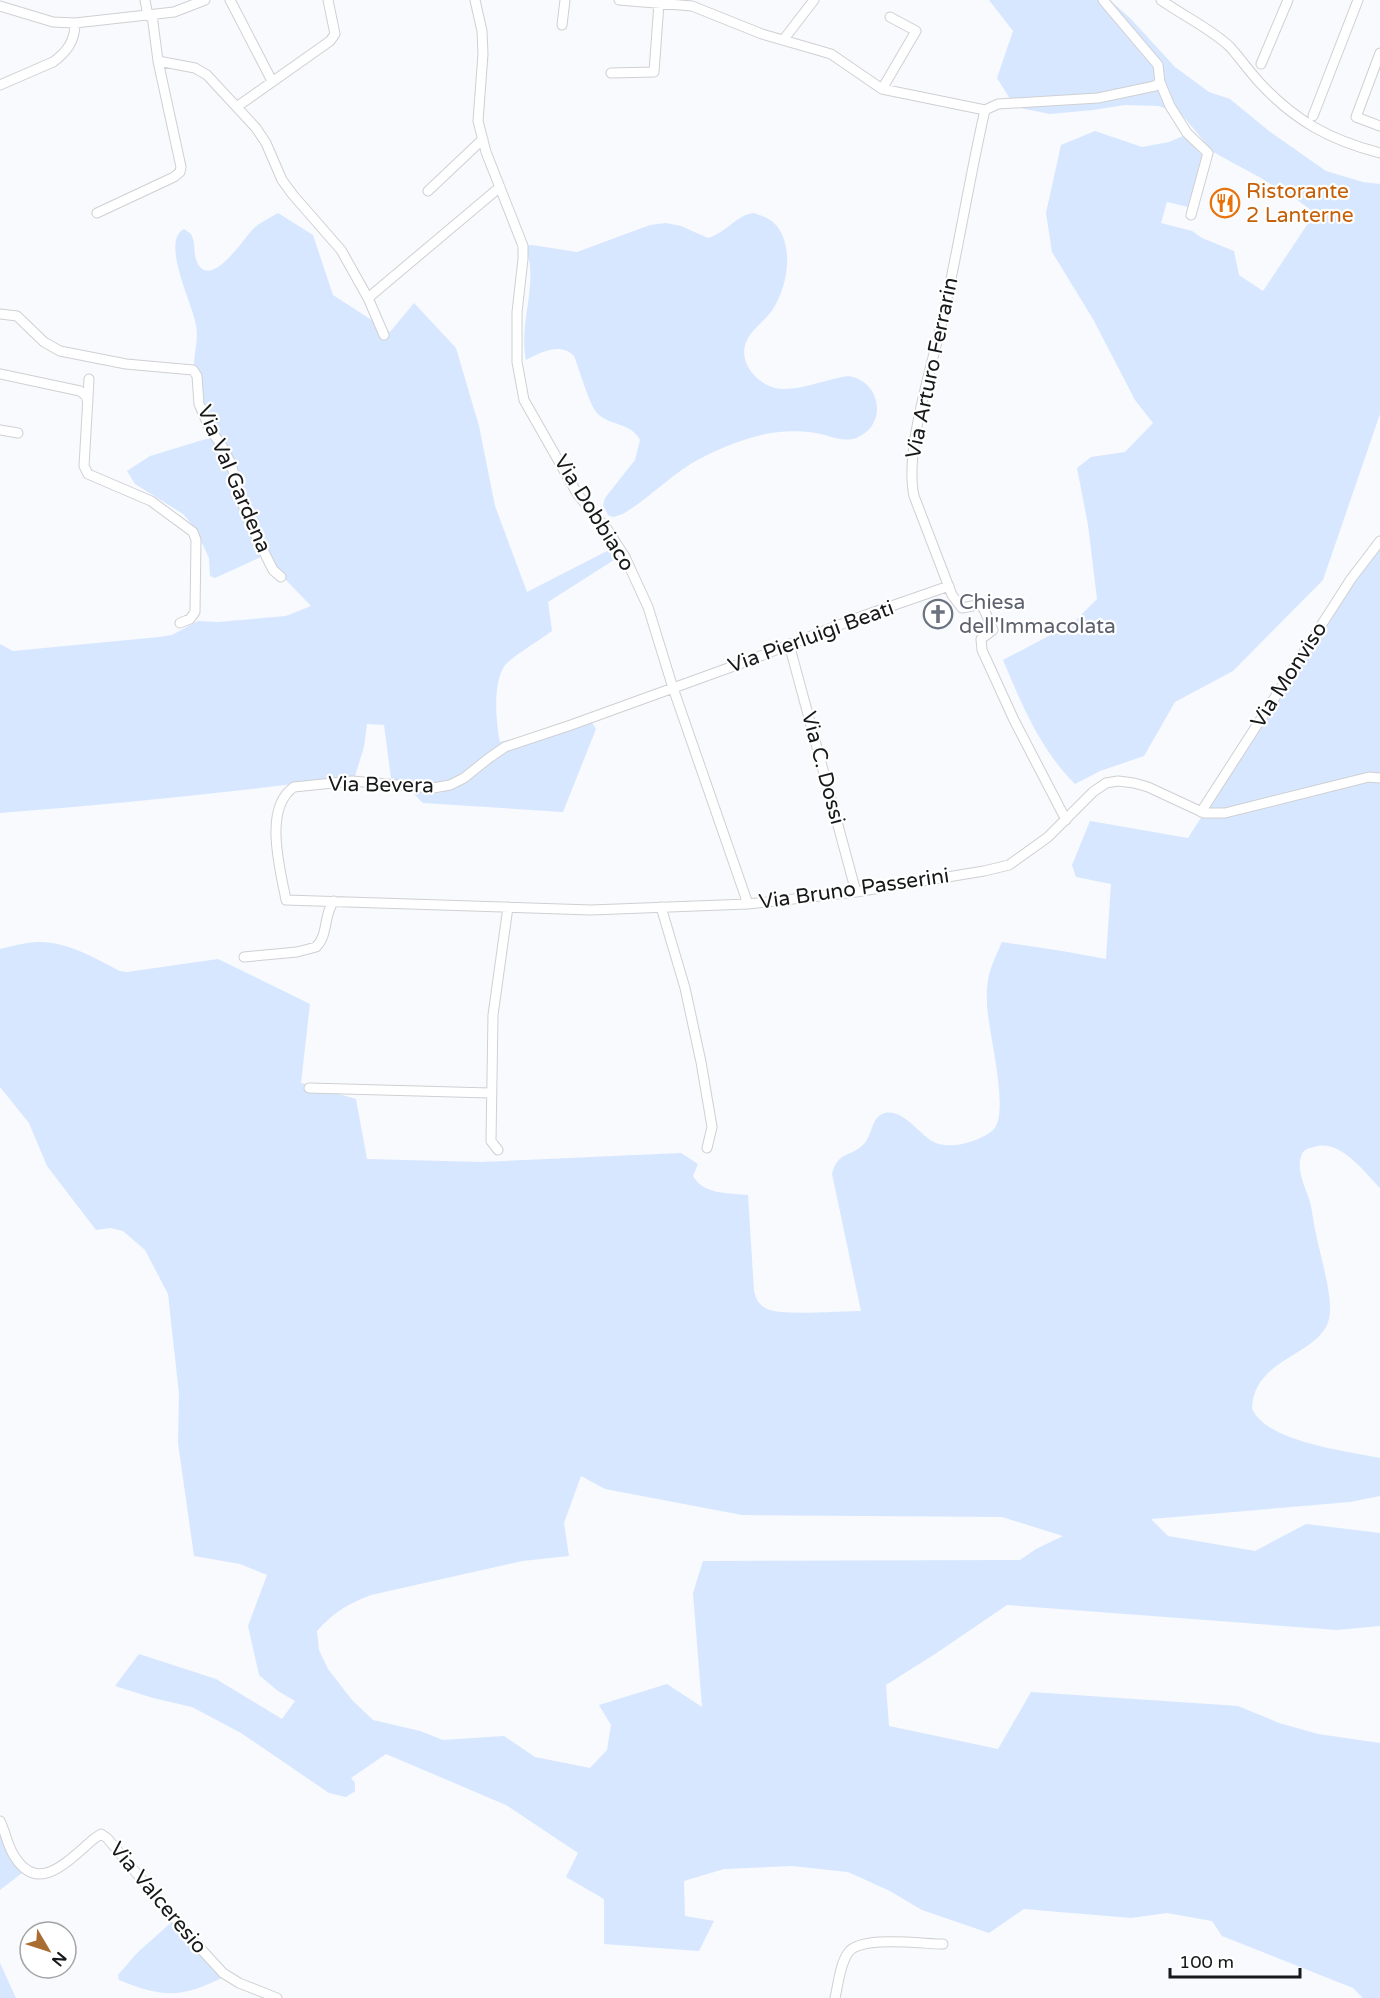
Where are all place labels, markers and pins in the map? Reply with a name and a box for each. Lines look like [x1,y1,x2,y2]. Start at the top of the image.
place label: Ristorante 2 Lanterne [1246,179,1354,228]
restaurant icon: Ristorante 2 Lanterne [1209,187,1241,219]
place label: Chiesa dell'Immacolata [959,590,1116,639]
church icon: Chiesa dell'Immacolata [922,598,954,630]

